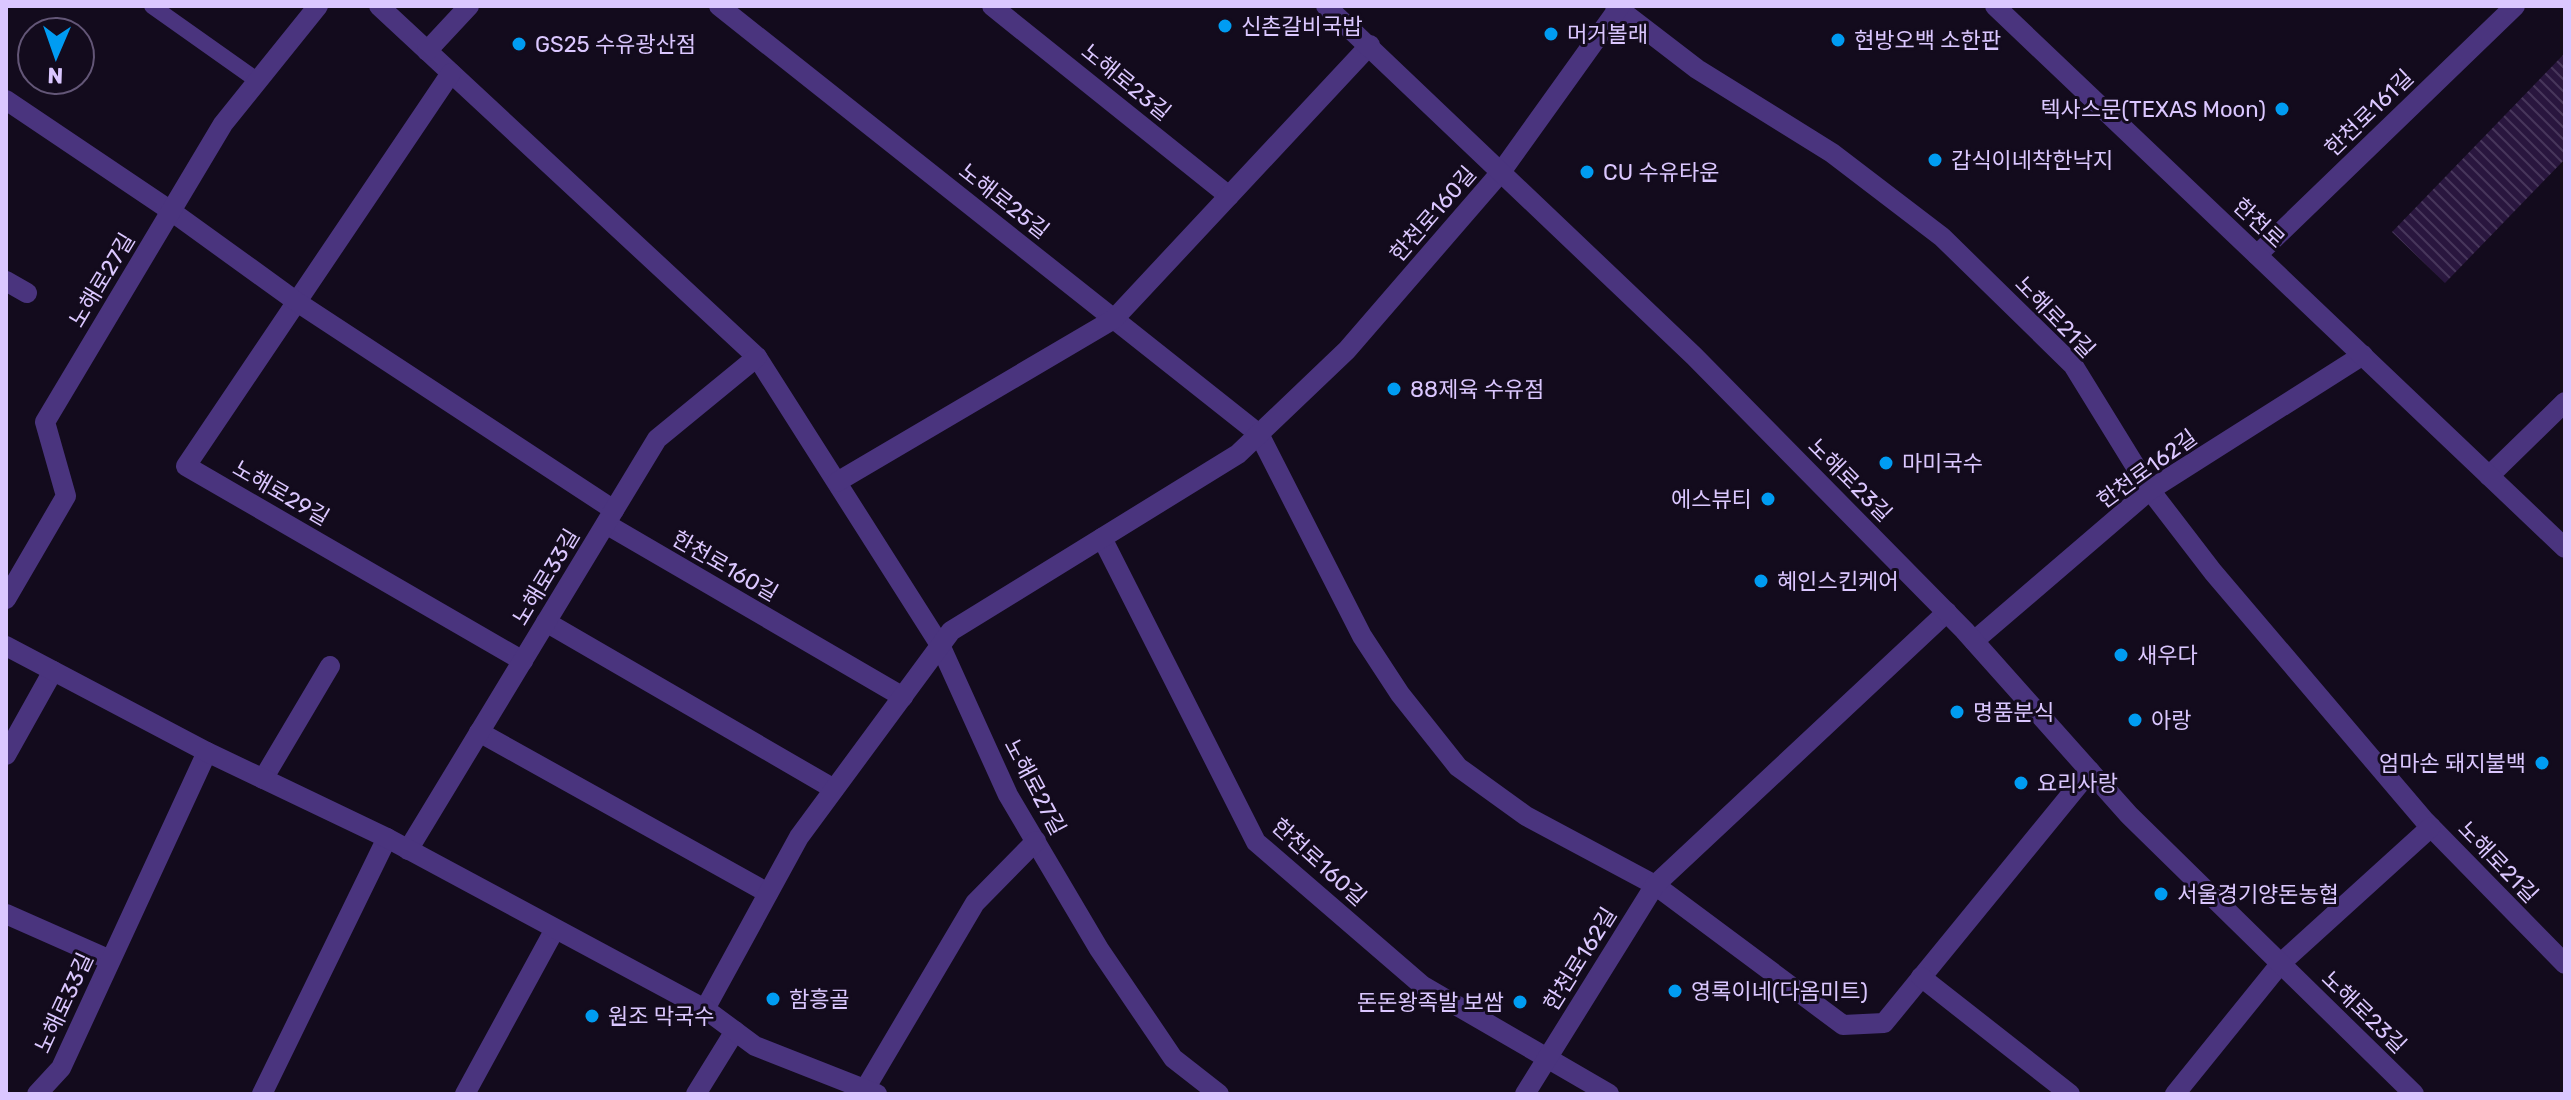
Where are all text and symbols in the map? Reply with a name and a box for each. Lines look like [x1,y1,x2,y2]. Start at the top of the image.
place label: 신촌갈비국밥 [1241,13,1362,40]
north arrow [16,16,96,96]
marker: 신촌갈비국밥 [1216,17,1234,35]
place label: 머거볼래 [1567,21,1648,48]
marker: 머거볼래 [1542,25,1560,43]
place label: 현방오백 소한판 [1854,27,2001,54]
place label: GS25 수유광산점 [535,31,696,58]
marker: 현방오백 소한판 [1829,31,1847,49]
marker: GS25 수유광산점 [510,35,528,53]
street label: 노해로23길 [1076,38,1176,126]
text: N [47,62,64,89]
street label: 한천로161길 [2319,64,2419,162]
place label: 텍사스문(TEXAS Moon) [2040,96,2266,123]
marker: 텍사스문(TEXAS Moon) [2273,100,2291,118]
place label: 갑식이네착한낙지 [1951,147,2113,174]
marker: 갑식이네착한낙지 [1926,151,1944,169]
street label: 노해로25길 [954,157,1054,245]
place label: CU 수유타운 [1603,159,1719,186]
street label: 한천로160길 [1384,161,1482,267]
marker: CU 수유타운 [1578,163,1596,181]
street label: 한천로 [2228,192,2290,254]
street label: 노해로27길 [63,228,141,332]
street label: 노해로21길 [2009,270,2101,364]
place label: 88제육 수유점 [1410,376,1545,403]
marker: 88제육 수유점 [1385,380,1403,398]
street label: 한천로162길 [2092,424,2202,514]
street label: 노해로23길 [1803,433,1897,527]
place label: 마미국수 [1902,450,1983,477]
marker: 마미국수 [1877,454,1895,472]
street label: 노해로29길 [228,455,334,531]
place label: 에스뷰티 [1671,486,1752,513]
marker: 에스뷰티 [1759,490,1777,508]
street label: 노해로33길 [507,524,585,630]
street label: 한천로160길 [667,525,783,607]
place label: 혜인스킨케어 [1777,568,1898,595]
marker: 혜인스킨케어 [1752,572,1770,590]
place label: 새우다 [2137,642,2198,669]
marker: 새우다 [2112,646,2130,664]
place label: 명품분식 [1973,699,2054,726]
marker: 명품분식 [1948,703,1966,721]
place label: 아랑 [2151,707,2191,734]
marker: 아랑 [2126,711,2144,729]
street label: 노해로27길 [998,734,1072,840]
place label: 엄마손 돼지불백 [2379,750,2526,777]
marker: 엄마손 돼지불백 [2533,754,2551,772]
place label: 요리사랑 [2037,770,2118,797]
marker: 요리사랑 [2012,774,2030,792]
street label: 한천로160길 [1266,813,1372,911]
street label: 노해로21길 [2452,815,2544,909]
place label: 서울경기양돈농협 [2177,881,2339,908]
marker: 서울경기양돈농협 [2152,885,2170,903]
street label: 한천로162길 [1538,902,1622,1016]
street label: 노해로33길 [29,949,99,1057]
street label: 노해로23길 [2316,965,2412,1059]
place label: 영록이네(다옴미트) [1691,978,1868,1005]
marker: 영록이네(다옴미트) [1666,982,1684,1000]
place label: 함흥골 [789,986,850,1013]
place label: 돈돈왕족발 보쌈 [1357,989,1504,1016]
marker: 함흥골 [764,990,782,1008]
marker: 돈돈왕족발 보쌈 [1511,993,1529,1011]
place label: 원조 막국수 [608,1003,715,1030]
marker: 원조 막국수 [583,1007,601,1025]

